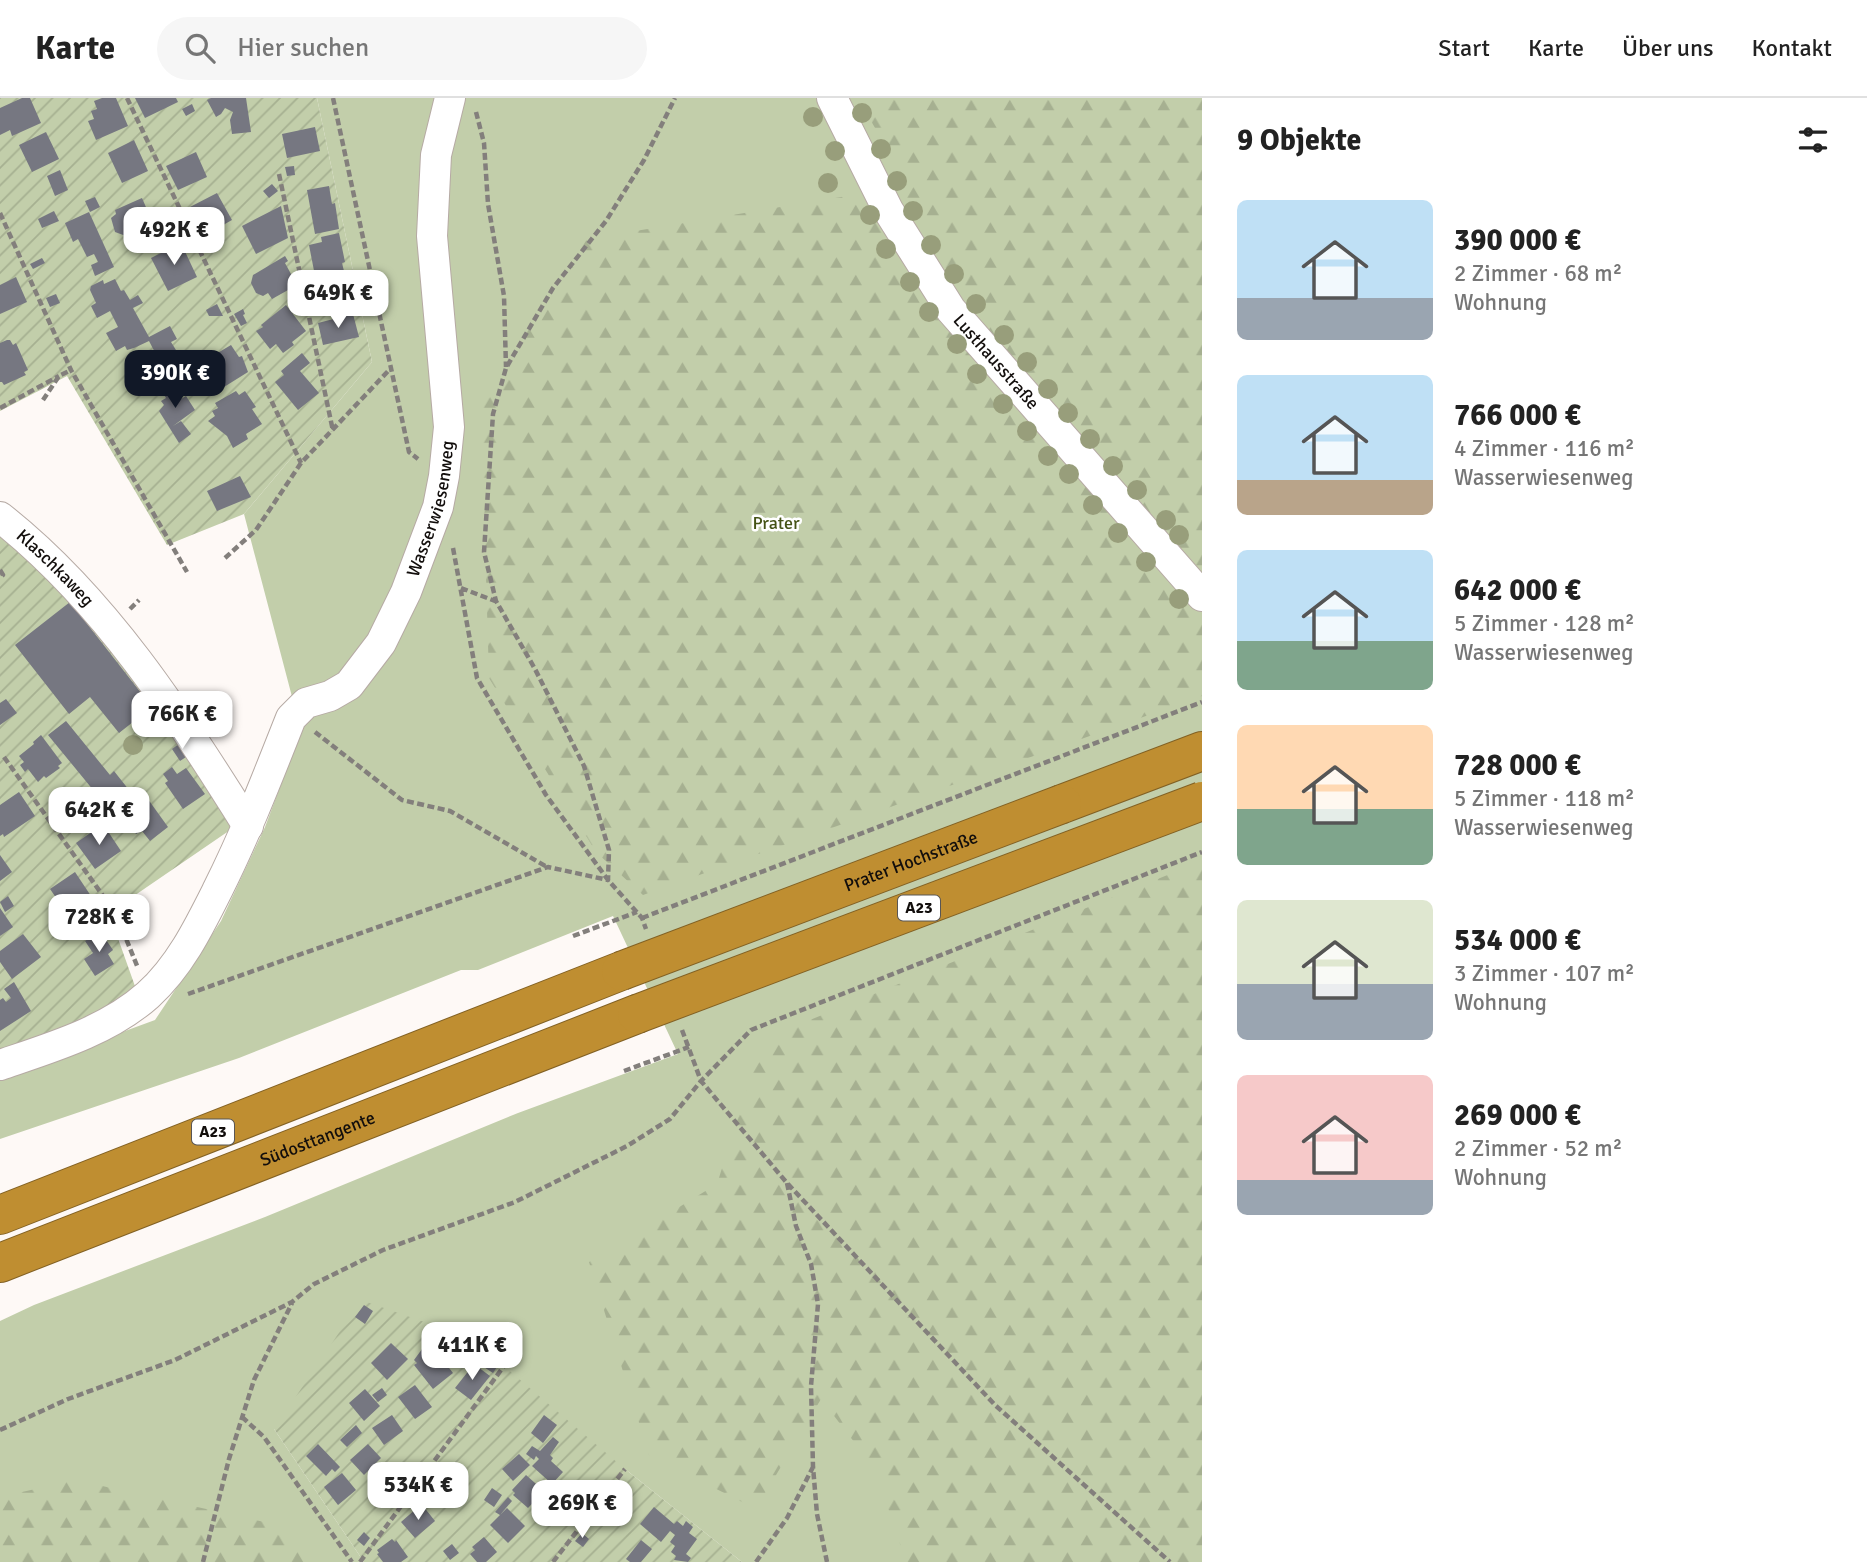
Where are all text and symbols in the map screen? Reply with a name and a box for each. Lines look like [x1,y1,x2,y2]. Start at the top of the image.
search box [157,17,647,80]
text: Karte [35,28,115,69]
icon: search [181,29,219,67]
text: Hier suchen [237,32,369,64]
text: Start [1438,33,1490,63]
text: Karte [1528,33,1584,63]
text: Über uns [1622,33,1714,63]
text: Kontakt [1752,33,1832,63]
icon: filters [1794,121,1832,159]
text: 9 Objekte [1237,122,1361,159]
pin: 492K € [117,208,231,267]
text: 492K € [139,215,209,244]
text: 390 000 € [1454,222,1581,259]
icon: home [1293,228,1377,312]
text: 2 Zimmer · 68 m² [1454,259,1622,288]
pin: 649K € [281,271,395,330]
text: 649K € [303,278,373,307]
text: Wohnung [1454,288,1547,317]
street label: Lusthausstraße [948,309,1044,414]
pin: 390K € [118,350,232,410]
text: 390K € [140,358,210,387]
text: 766 000 € [1454,397,1581,434]
icon: home [1293,403,1377,487]
text: 4 Zimmer · 116 m² [1454,434,1635,463]
street label: Wasserwiesenweg [402,440,459,580]
text: Wasserwiesenweg [1454,463,1633,492]
park label: Prater [752,512,800,534]
street label: Klaschkaweg [12,524,99,611]
text: 642 000 € [1454,572,1581,609]
icon: home [1293,578,1377,662]
text: 5 Zimmer · 128 m² [1454,609,1635,638]
text: Wasserwiesenweg [1454,638,1633,667]
pin: 766K € [125,692,239,751]
text: 766K € [147,699,217,728]
text: 728 000 € [1454,747,1581,784]
icon: home [1293,753,1377,837]
text: 5 Zimmer · 118 m² [1454,784,1635,813]
pin: 642K € [42,788,156,847]
text: 642K € [64,795,134,824]
text: Wasserwiesenweg [1454,813,1633,842]
street label: Prater Hochstraße [841,826,981,896]
pin: 728K € [42,894,156,954]
road number: A23 [898,895,940,920]
text: 728K € [64,902,134,931]
text: 534 000 € [1454,922,1581,959]
icon: home [1293,928,1377,1012]
text: 3 Zimmer · 107 m² [1454,959,1635,988]
text: Wohnung [1454,988,1547,1017]
text: 269 000 € [1454,1097,1581,1134]
icon: home [1293,1103,1377,1187]
street label: Südosttangente [257,1106,378,1171]
road number: A23 [192,1120,234,1144]
text: 2 Zimmer · 52 m² [1454,1134,1622,1163]
text: Wohnung [1454,1163,1547,1192]
pin: 411K € [415,1322,529,1382]
text: 411K € [437,1330,507,1359]
pin: 534K € [361,1462,475,1522]
text: 534K € [383,1470,453,1499]
pin: 269K € [525,1480,639,1540]
text: 269K € [547,1488,617,1517]

